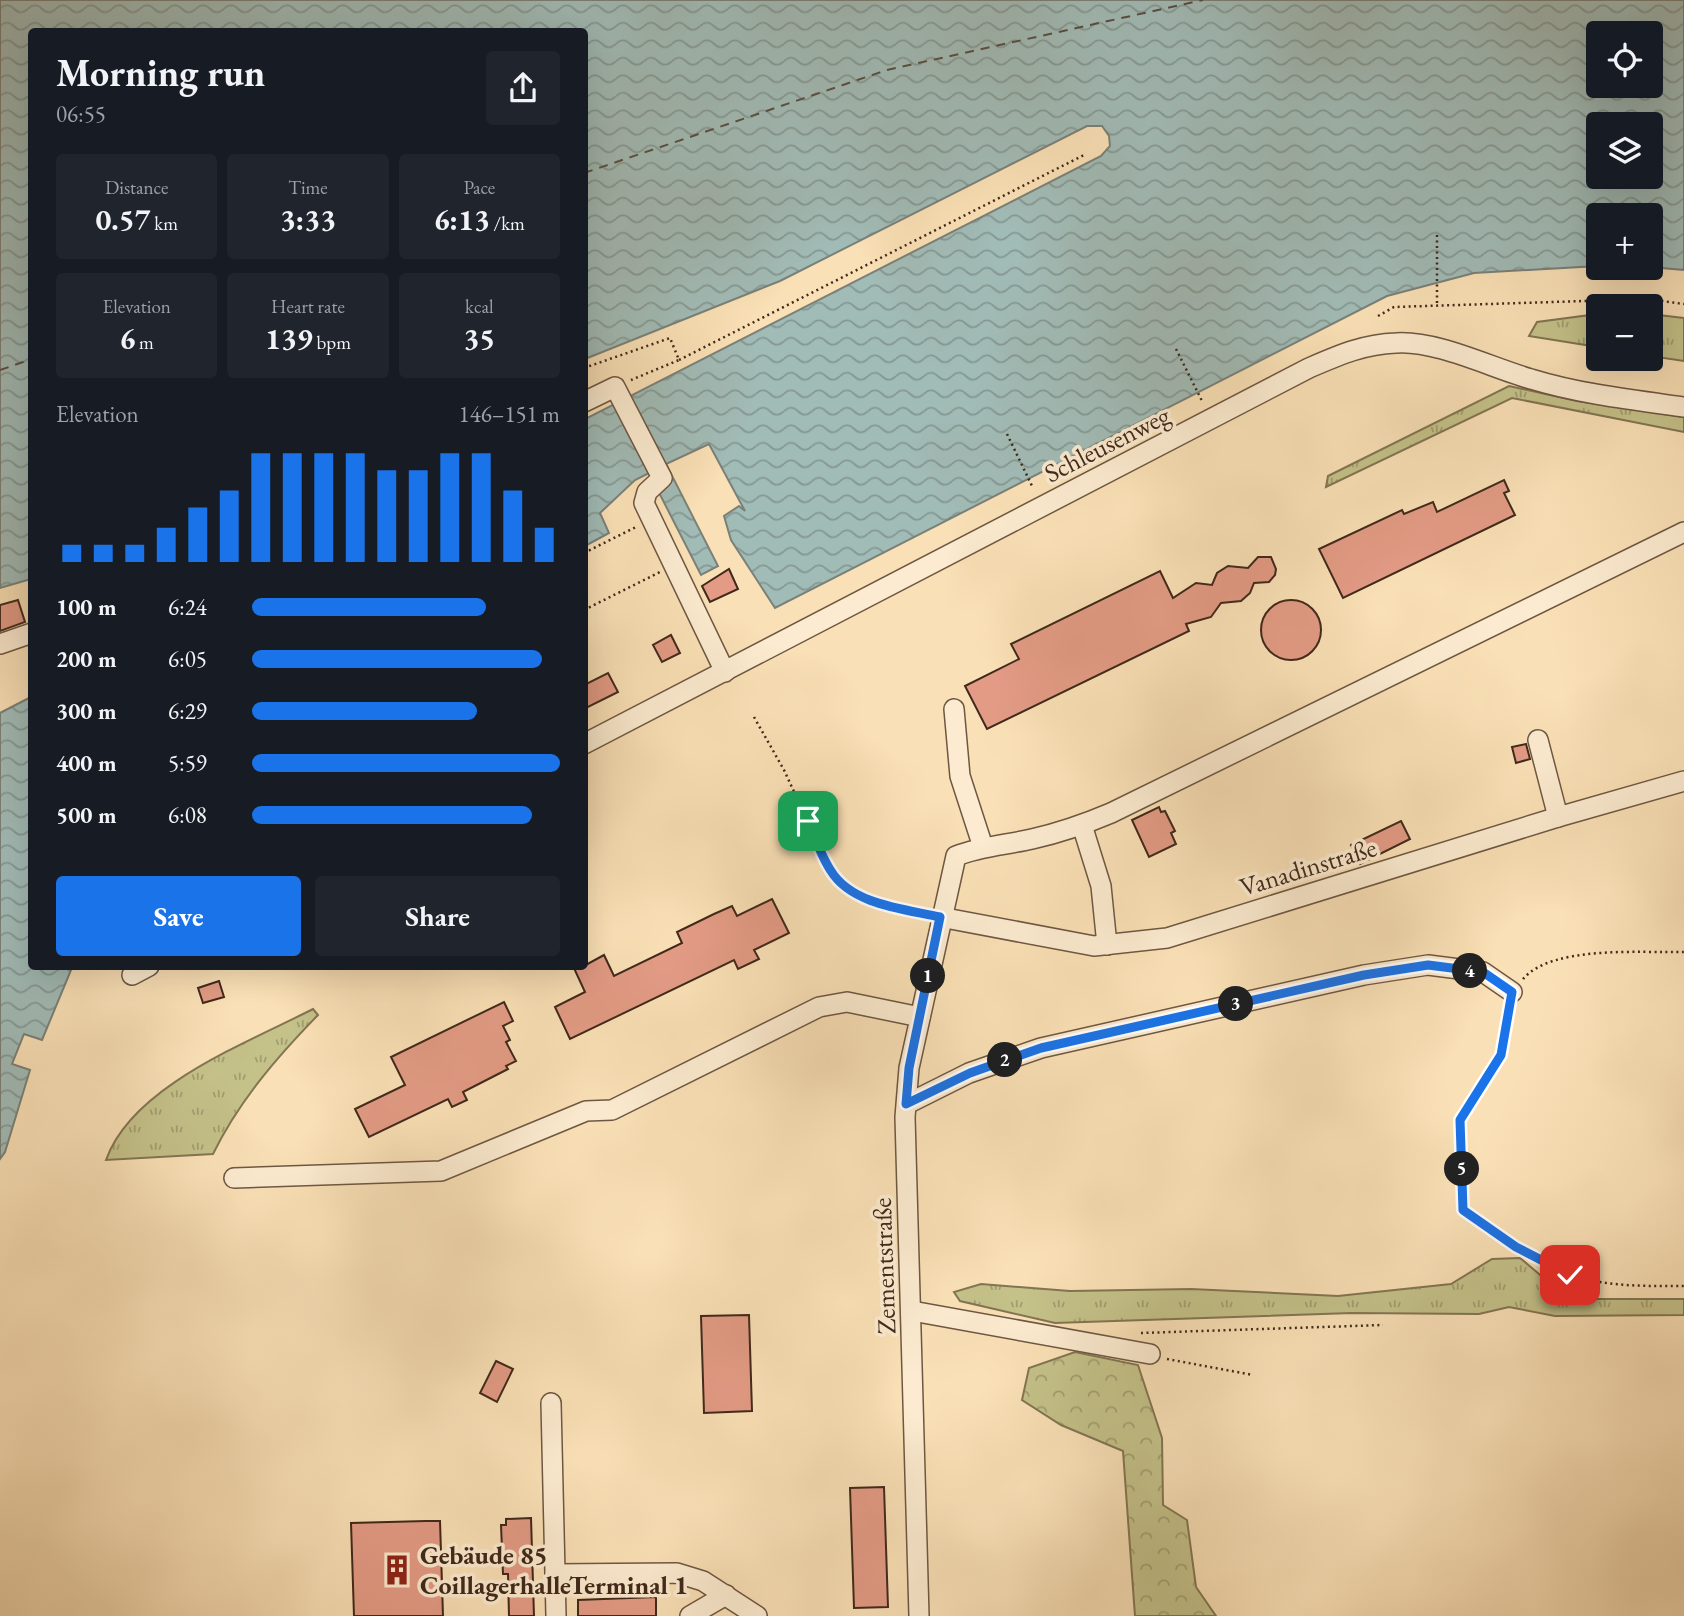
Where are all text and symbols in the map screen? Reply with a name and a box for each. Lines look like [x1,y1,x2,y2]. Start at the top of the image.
map controls [1586,21,1663,371]
button: locate [1586,21,1663,98]
text: Morning run [56,48,265,97]
button: share [486,51,560,125]
text: 06:55 [56,99,106,129]
button: layers [1586,112,1663,189]
text: Distance [105,175,168,200]
text: Time [288,175,328,200]
text: Pace [463,175,495,200]
text: 0.57 [95,200,150,239]
text: 3:33 [280,200,336,239]
text: 6:13 [434,200,490,239]
button: + [1586,203,1663,280]
text: km [150,211,178,236]
text: /km [490,211,525,236]
text: Elevation [102,294,171,319]
text: Heart rate [271,294,345,319]
text: kcal [465,294,494,319]
button: − [1586,294,1663,371]
text: 6 [119,319,135,358]
text: 139 [265,319,313,358]
text: 35 [463,319,495,358]
text: m [135,330,154,355]
text: bpm [313,330,351,355]
street label: Schleusenweg [1039,398,1176,490]
text: Elevation [56,399,139,429]
text: 146–151 m [459,399,560,429]
text: 100 m [56,592,117,622]
text: 6:24 [168,592,207,622]
text: 200 m [56,644,117,674]
text: 6:05 [168,644,207,674]
text: 300 m [56,696,117,726]
text: 6:29 [168,696,207,726]
text: 400 m [56,748,117,778]
text: 5:59 [168,748,207,778]
pin [778,791,838,851]
text: 500 m [56,800,117,830]
text: 6:08 [168,800,207,830]
icon: arrive [789,802,827,840]
street label: Vanadinstraße [1235,830,1381,904]
button: Save [56,876,301,956]
button: Share [315,876,560,956]
pin: 4 [1452,954,1488,988]
pin: 1 [911,958,946,993]
text: 4 [1464,958,1475,983]
text: 1 [922,963,933,988]
pin: 3 [1218,986,1254,1021]
text: 3 [1230,991,1241,1016]
pin: 2 [988,1042,1023,1078]
text: 2 [999,1047,1010,1072]
pin: 5 [1444,1152,1480,1186]
text: 5 [1456,1156,1467,1181]
street label: Zementstraße [865,1197,903,1335]
pin [1540,1245,1600,1305]
icon: check [1551,1256,1589,1294]
place label: Gebäude 85 CoillagerhalleTerminal 1 [420,1538,688,1602]
building icon: Gebäude 85 CoillagerhalleTerminal 1 [380,1553,414,1587]

